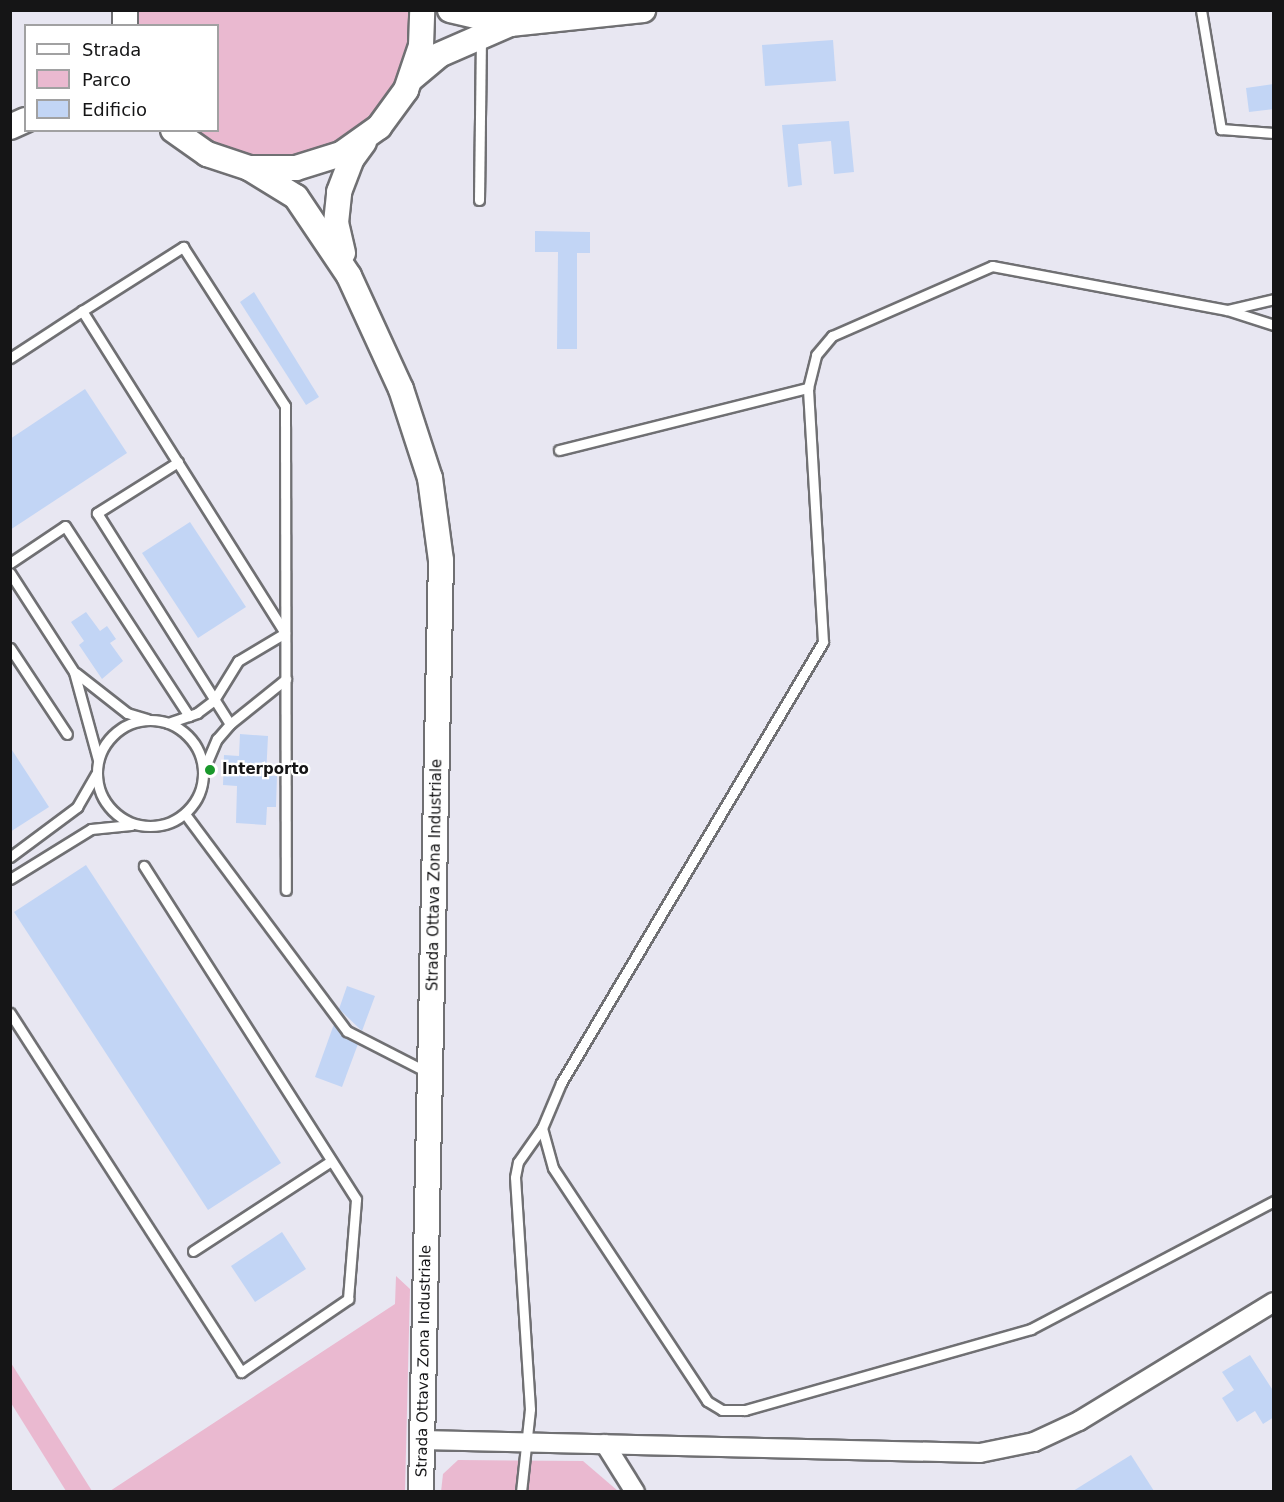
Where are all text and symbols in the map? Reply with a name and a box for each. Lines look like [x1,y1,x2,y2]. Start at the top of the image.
legend [24,24,219,132]
text: Strada [82,39,141,60]
text: Parco [82,69,131,90]
text: Edificio [82,99,147,120]
street label: Strada Ottava Zona Industriale [424,759,446,991]
place label: Interporto [222,761,309,779]
marker: Interporto [203,763,217,777]
street label: Strada Ottava Zona Industriale [413,1245,435,1477]

